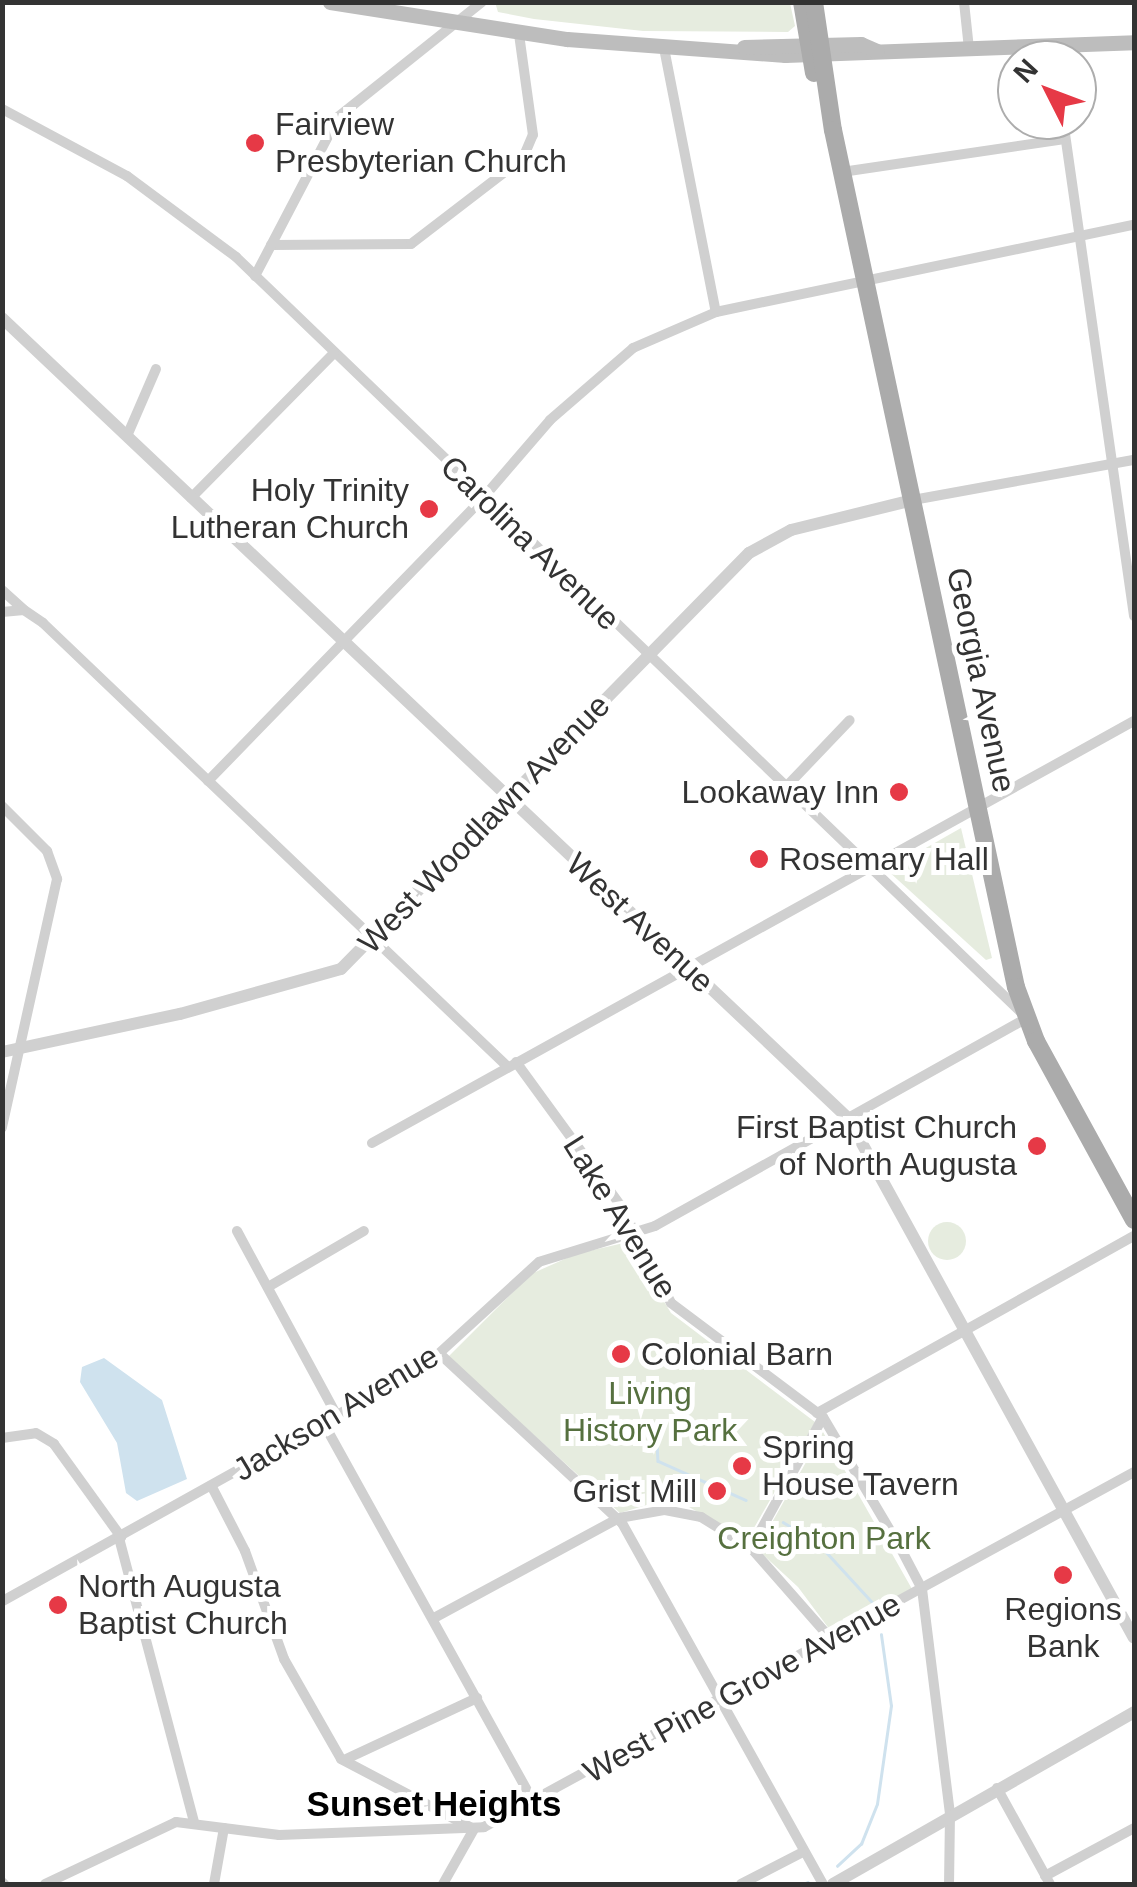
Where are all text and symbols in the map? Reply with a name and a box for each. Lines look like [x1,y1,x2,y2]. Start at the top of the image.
north arrow [997,40,1097,140]
text: N [1008,53,1044,89]
place label: Fairview Presbyterian Church [275,106,567,181]
marker: Fairview Presbyterian Church [244,132,266,154]
street label: Carolina Avenue [432,447,628,639]
place label: Holy Trinity Lutheran Church [171,472,409,547]
marker: Holy Trinity Lutheran Church [418,498,440,520]
street label: Georgia Avenue [938,563,1024,797]
street label: West Woodlawn Avenue [350,686,618,962]
place label: Lookaway Inn [682,773,879,811]
marker: Lookaway Inn [888,781,910,803]
place label: Rosemary Hall [779,840,989,878]
street label: West Avenue [558,844,722,1002]
marker: Rosemary Hall [748,848,770,870]
place label: First Baptist Church of North Augusta [736,1109,1017,1184]
street label: Lake Avenue [554,1128,686,1306]
marker: First Baptist Church of North Augusta [1026,1135,1048,1157]
place label: Colonial Barn [641,1335,833,1373]
street label: Jackson Avenue [226,1336,446,1490]
marker: Colonial Barn [610,1343,632,1365]
park label: Living History Park [563,1375,737,1450]
place label: Spring House Tavern [762,1429,959,1504]
marker: Spring House Tavern [731,1455,753,1477]
place label: Grist Mill [573,1472,697,1510]
marker: Grist Mill [706,1480,728,1502]
park label: Creighton Park [717,1519,931,1557]
marker: Regions Bank [1052,1564,1074,1586]
place label: North Augusta Baptist Church [78,1568,288,1643]
street label: West Pine Grove Avenue [576,1584,908,1792]
place label: Regions Bank [1004,1591,1122,1666]
marker: North Augusta Baptist Church [47,1594,69,1616]
district label: Sunset Heights [307,1783,561,1825]

